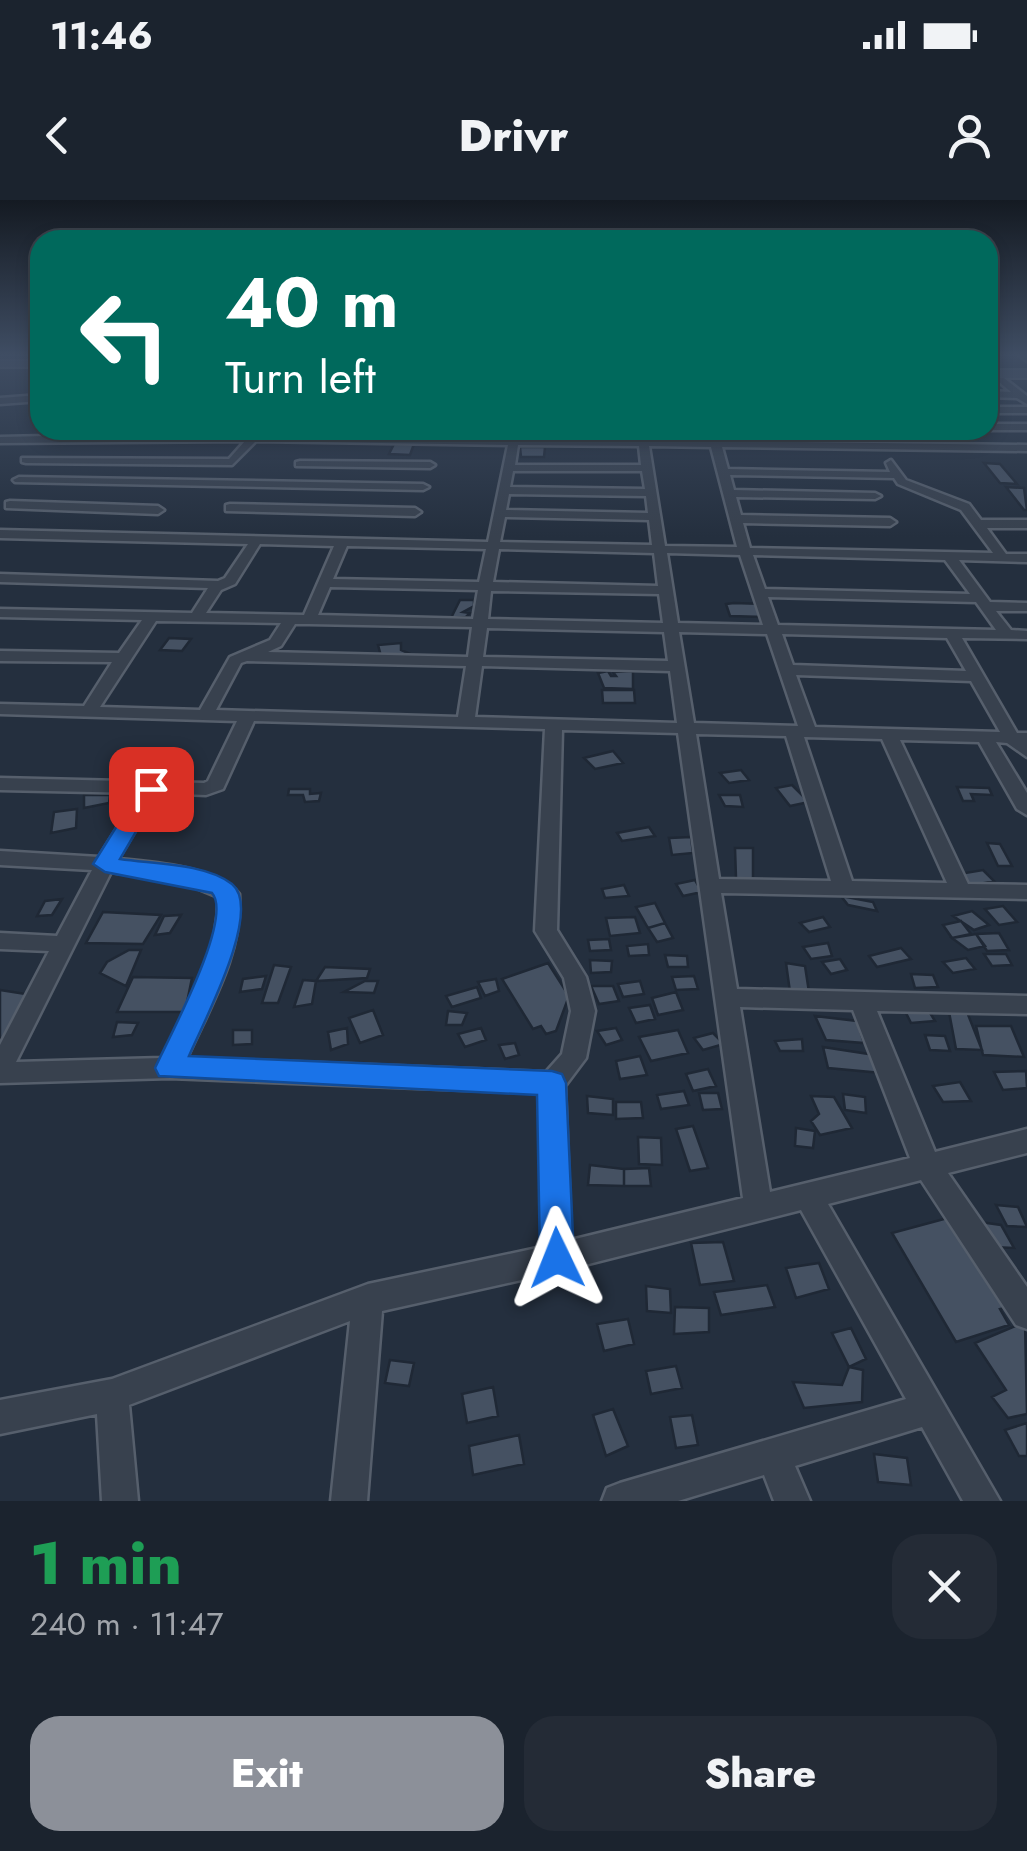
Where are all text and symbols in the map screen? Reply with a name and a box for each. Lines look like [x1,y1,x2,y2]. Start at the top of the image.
text: 11:46 [50,8,153,63]
text: Drivr [458,103,569,168]
icon: back [30,108,85,163]
icon: person [942,108,997,163]
text: 40 m [225,252,399,353]
icon: left [60,270,190,400]
text: Turn left [225,345,376,410]
pin [109,747,194,832]
icon: arrive [124,762,179,817]
position arrow [505,1206,609,1310]
text: 1 min [30,1520,182,1607]
button: close [892,1534,997,1639]
text: 240 m · 11:47 [30,1601,223,1647]
button: Exit [30,1716,504,1831]
button: Share [524,1716,997,1831]

